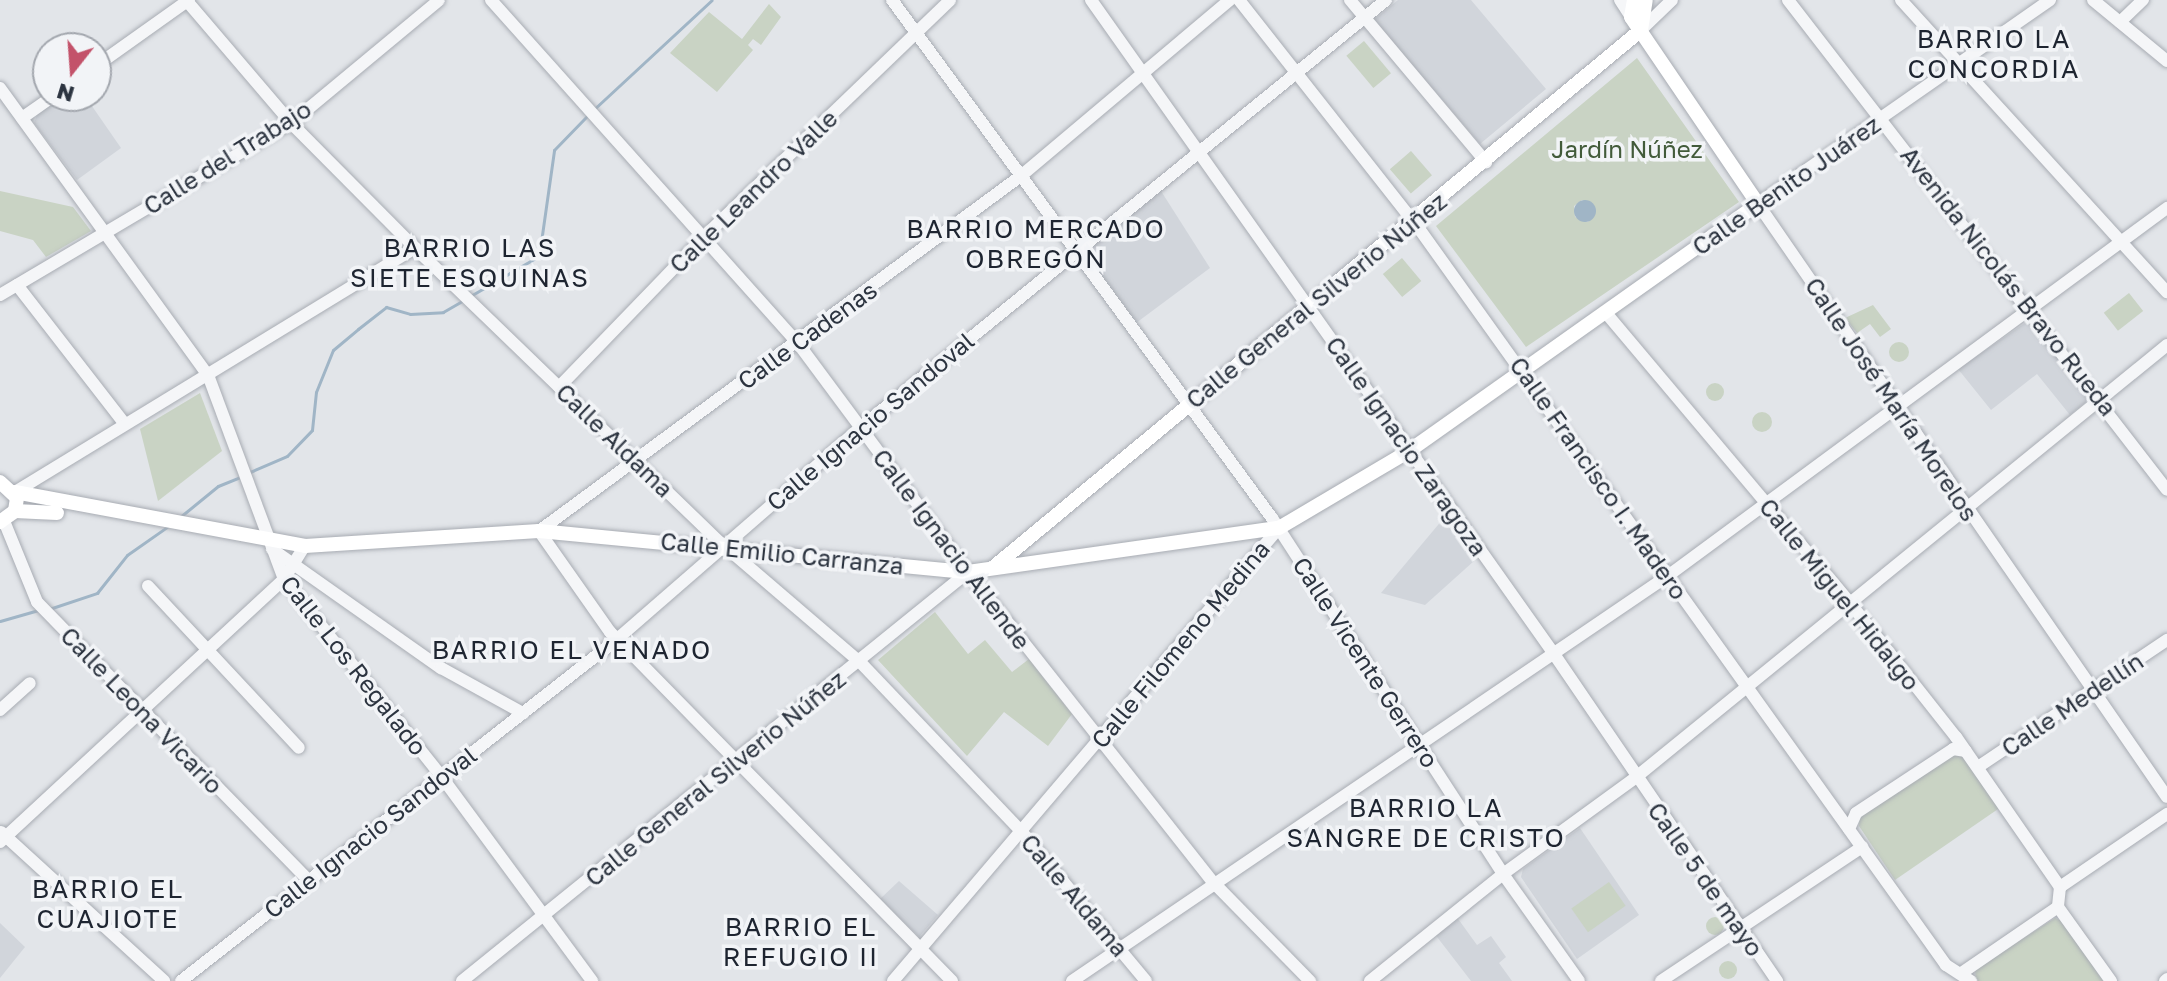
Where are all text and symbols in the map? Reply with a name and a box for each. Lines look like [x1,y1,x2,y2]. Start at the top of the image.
district label: BARRIO LA CONCORDIA [1907,23,2081,84]
north arrow [32,32,112,112]
text: N [53,78,77,109]
street label: Calle del Trabajo [138,94,316,220]
street label: Calle Leandro Valle [663,103,843,279]
street label: Calle Benito Juárez [1686,109,1886,261]
park label: Jardín Núñez [1551,135,1703,163]
street label: Avenida Nicolás Bravo Rueda [1895,141,2123,421]
street label: Calle General Silverio Núñez [1180,186,1452,414]
district label: BARRIO MERCADO OBREGÓN [906,213,1166,274]
district label: BARRIO LAS SIETE ESQUINAS [350,232,590,294]
street label: Calle José María Morelos [1800,272,1984,526]
street label: Calle Cadenas [732,275,882,395]
street label: Calle Ignacio Sandoval [760,326,980,516]
street label: Calle Ignacio Zaragoza [1320,331,1494,561]
street label: Calle Francisco I. Madero [1504,351,1694,605]
street label: Calle Aldama [551,377,679,503]
street label: Calle Ignacio Allende [867,443,1037,655]
street label: Calle Miguel Hidalgo [1754,492,1926,696]
street label: Calle Emilio Carranza [659,526,905,580]
street label: Calle Filomeno Medina [1085,534,1275,754]
street label: Calle Vicente Gerrero [1287,551,1445,773]
street label: Calle Los Regalado [275,569,433,761]
street label: Calle Leona Vicario [55,621,229,799]
district label: BARRIO EL VENADO [432,634,712,666]
street label: Calle Medellín [1996,646,2148,762]
street label: Calle General Silverio Núñez [579,664,851,892]
street label: Calle Ignacio Sandoval [258,740,482,924]
district label: BARRIO LA SANGRE DE CRISTO [1286,792,1566,854]
street label: Calle 5 de mayo [1642,797,1770,961]
street label: Calle Aldama [1015,828,1135,962]
district label: BARRIO EL CUAJIOTE [32,873,184,934]
district label: BARRIO EL REFUGIO II [723,911,879,972]

